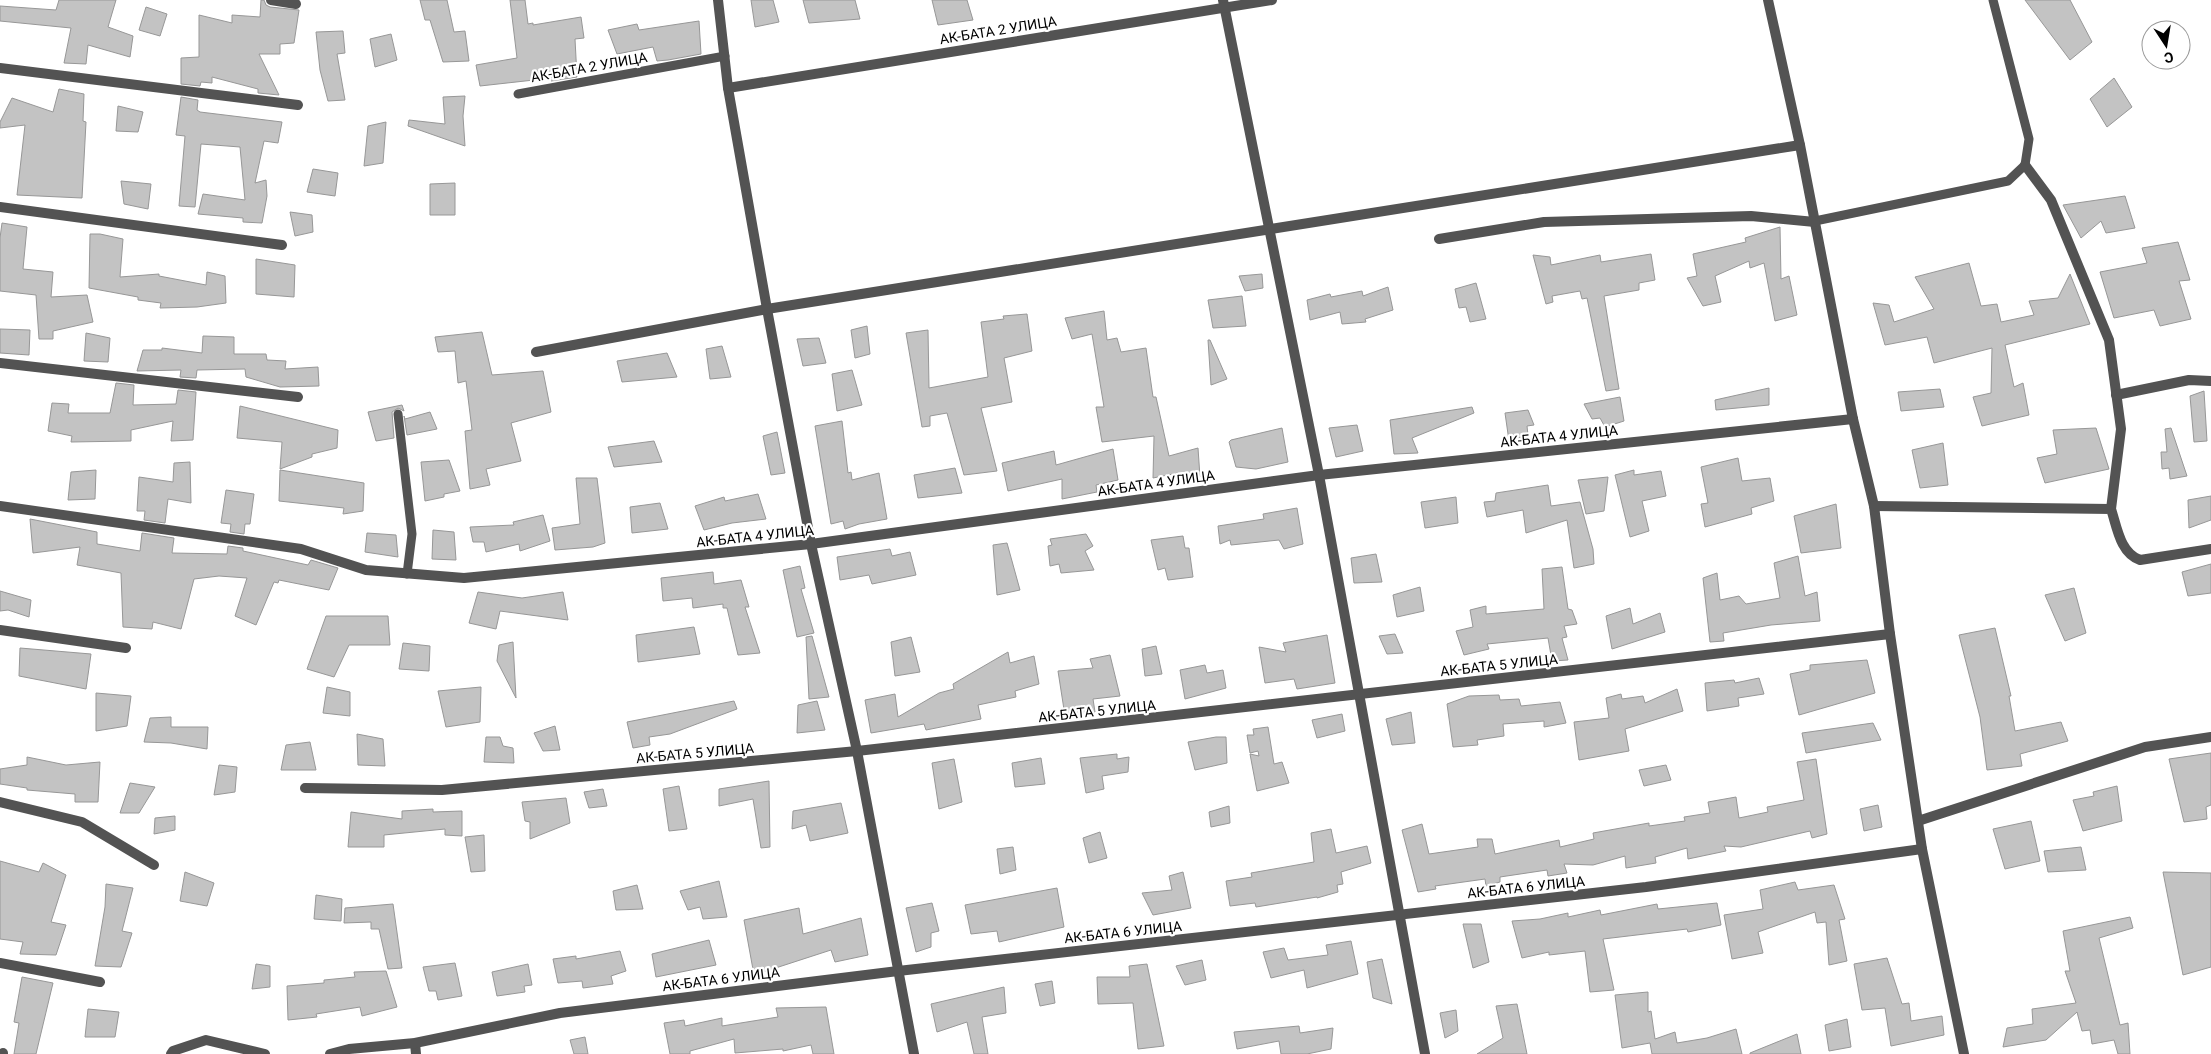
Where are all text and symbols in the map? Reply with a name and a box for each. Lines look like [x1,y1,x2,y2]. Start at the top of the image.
street label: АК-БАТА 2 УЛИЦА [938,13,1058,47]
north arrow [2141,20,2191,70]
street label: АК-БАТА 2 УЛИЦА [529,49,649,85]
text: С [2163,49,2175,66]
street label: АК-БАТА 4 УЛИЦА [1499,422,1619,450]
street label: АК-БАТА 4 УЛИЦА [1096,467,1216,499]
street label: АК-БАТА 4 УЛИЦА [695,522,815,550]
street label: АК-БАТА 5 УЛИЦА [1439,651,1559,679]
street label: АК-БАТА 5 УЛИЦА [1037,697,1157,725]
street label: АК-БАТА 5 УЛИЦА [635,740,755,766]
street label: АК-БАТА 6 УЛИЦА [1466,873,1586,901]
street label: АК-БАТА 6 УЛИЦА [1063,918,1183,946]
street label: АК-БАТА 6 УЛИЦА [661,964,781,994]

